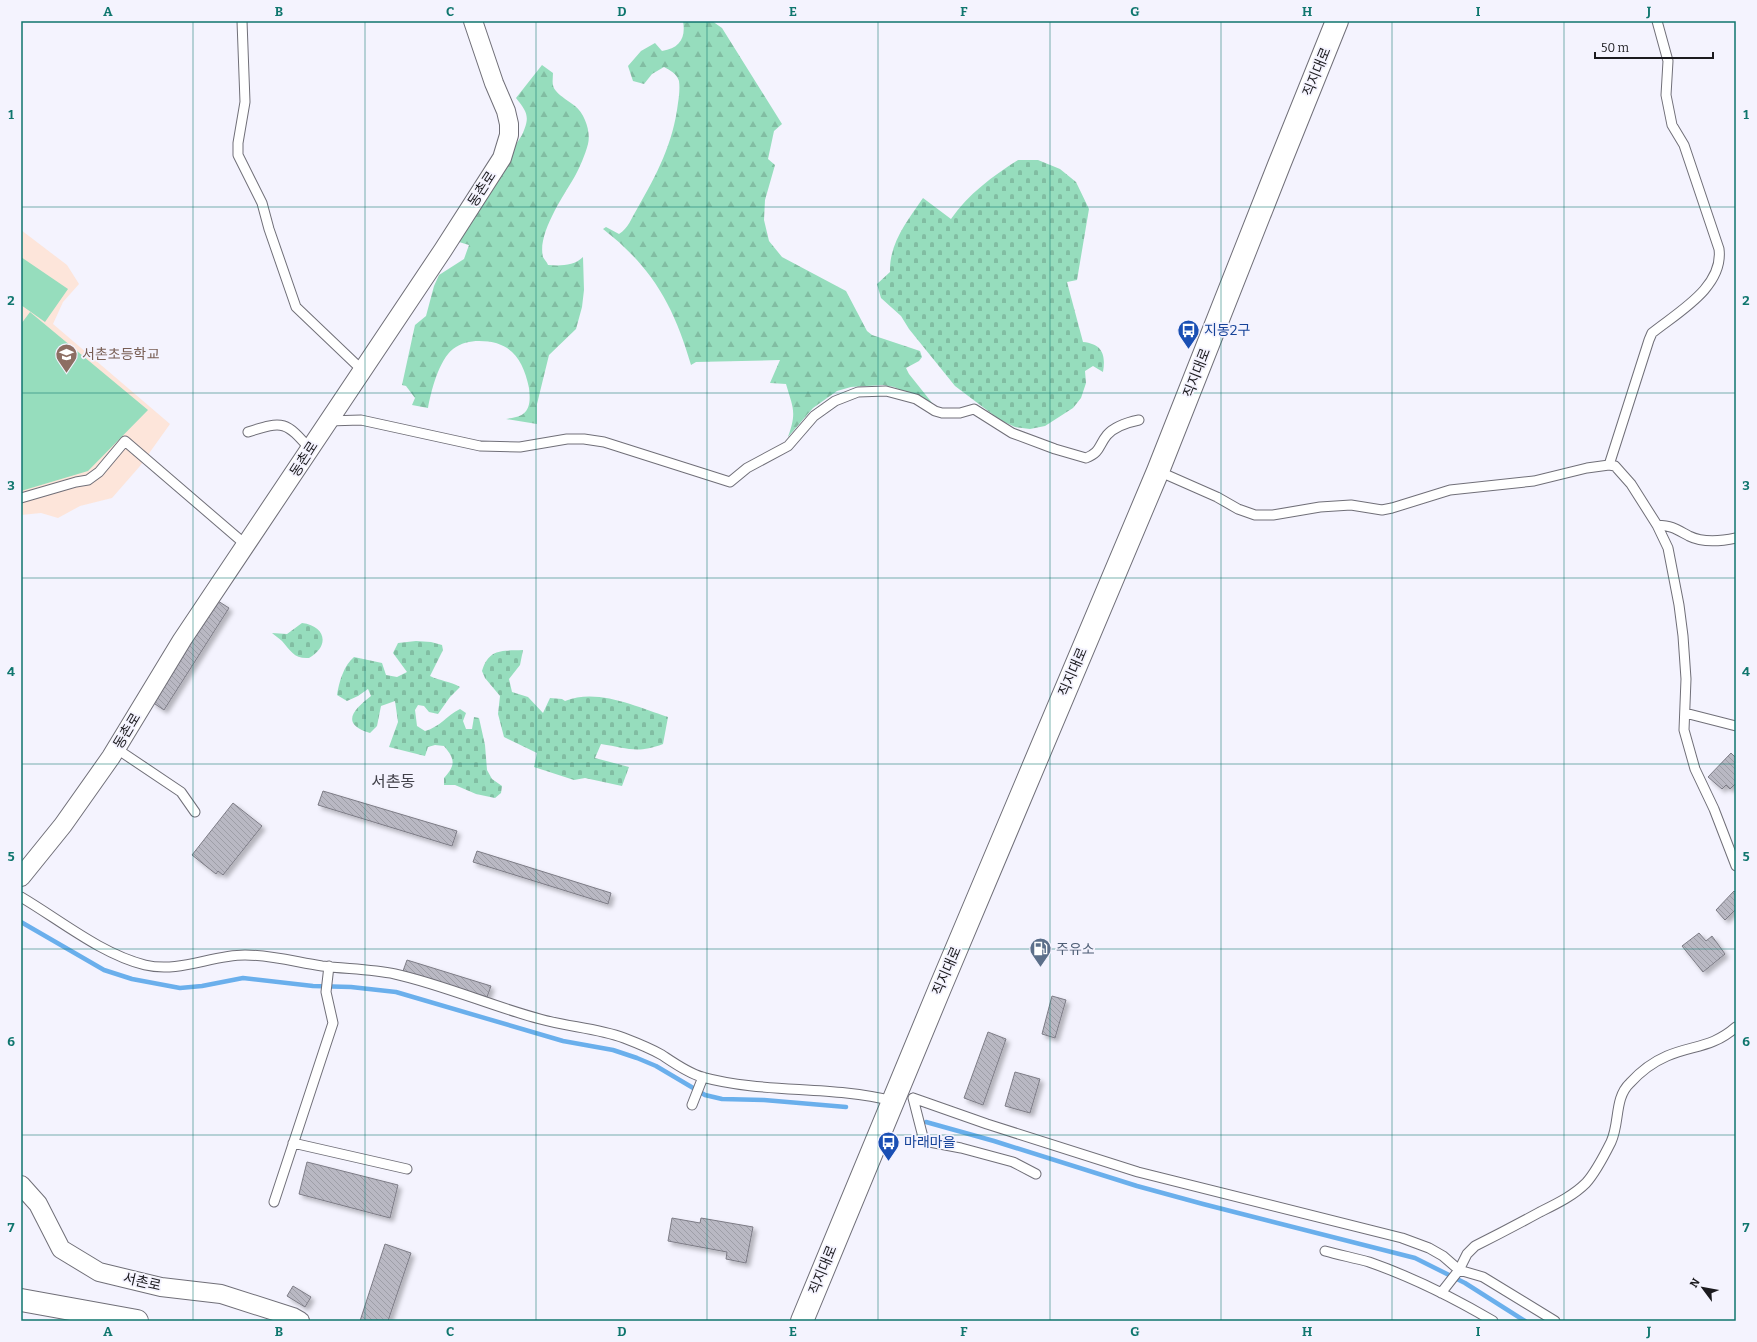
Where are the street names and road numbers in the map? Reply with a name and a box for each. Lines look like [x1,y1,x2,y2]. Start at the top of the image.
street label: 직지대로 [1299,45,1335,99]
street label: 동촌로 [464,168,500,210]
street label: 직지대로 [1180,346,1214,400]
street label: 동촌로 [286,438,322,480]
street label: 직지대로 [1055,645,1091,699]
street label: 동촌로 [110,710,144,752]
street label: 직지대로 [929,944,965,998]
street label: 직지대로 [805,1243,841,1297]
street label: 서촌로 [121,1269,163,1295]

